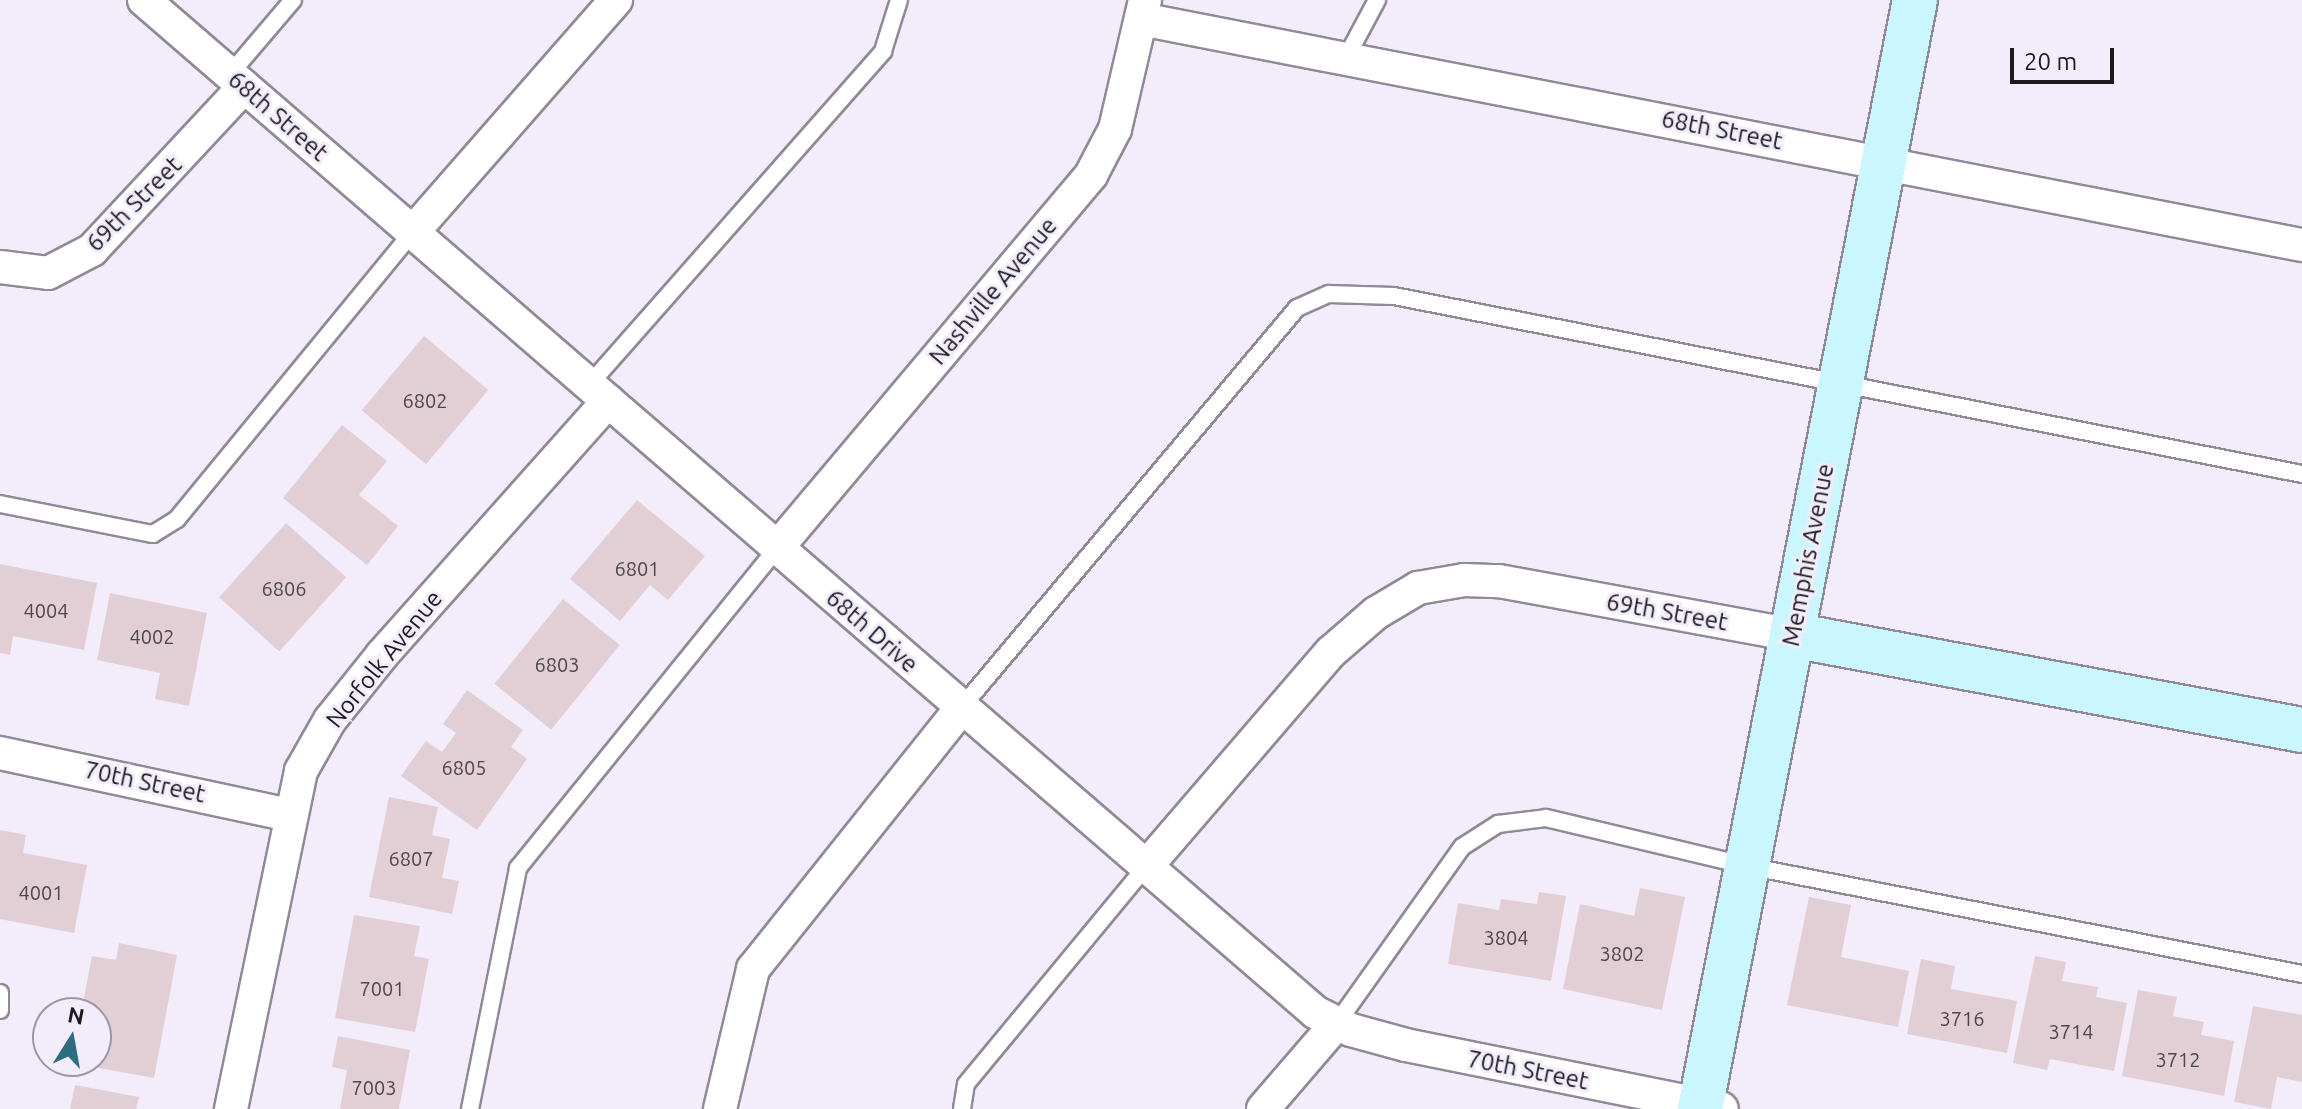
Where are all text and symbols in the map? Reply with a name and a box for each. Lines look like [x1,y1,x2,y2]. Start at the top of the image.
scale bar [2014,32,2118,82]
text: 20 m [2024,48,2077,75]
street label: 68th Street [222,65,334,167]
street label: 68th Street [1659,104,1785,156]
street label: 69th Street [80,150,188,258]
street label: Nashville Avenue [923,212,1063,370]
house number: 6802 [402,388,448,412]
street label: Memphis Avenue [1776,461,1840,649]
house number: 6801 [614,556,660,580]
house number: 6806 [261,576,307,600]
street label: 68th Drive [820,583,924,679]
street label: Norfolk Avenue [320,585,448,733]
street label: 69th Street [1604,587,1730,637]
house number: 4004 [23,598,69,622]
house number: 4002 [129,624,175,648]
house number: 6803 [534,652,580,676]
street label: 70th Street [82,755,208,809]
house number: 6805 [441,755,487,779]
house number: 6807 [388,846,434,870]
house number: 4001 [18,880,64,904]
house number: 3804 [1483,925,1529,949]
house number: 3802 [1599,941,1645,965]
house number: 7001 [359,976,405,1000]
north arrow [32,997,112,1077]
text: N [66,1001,87,1029]
house number: 3716 [1939,1006,1985,1030]
house number: 3714 [2048,1019,2094,1043]
street label: 70th Street [1465,1044,1591,1096]
house number: 3712 [2155,1047,2201,1071]
house number: 7003 [351,1075,397,1099]

